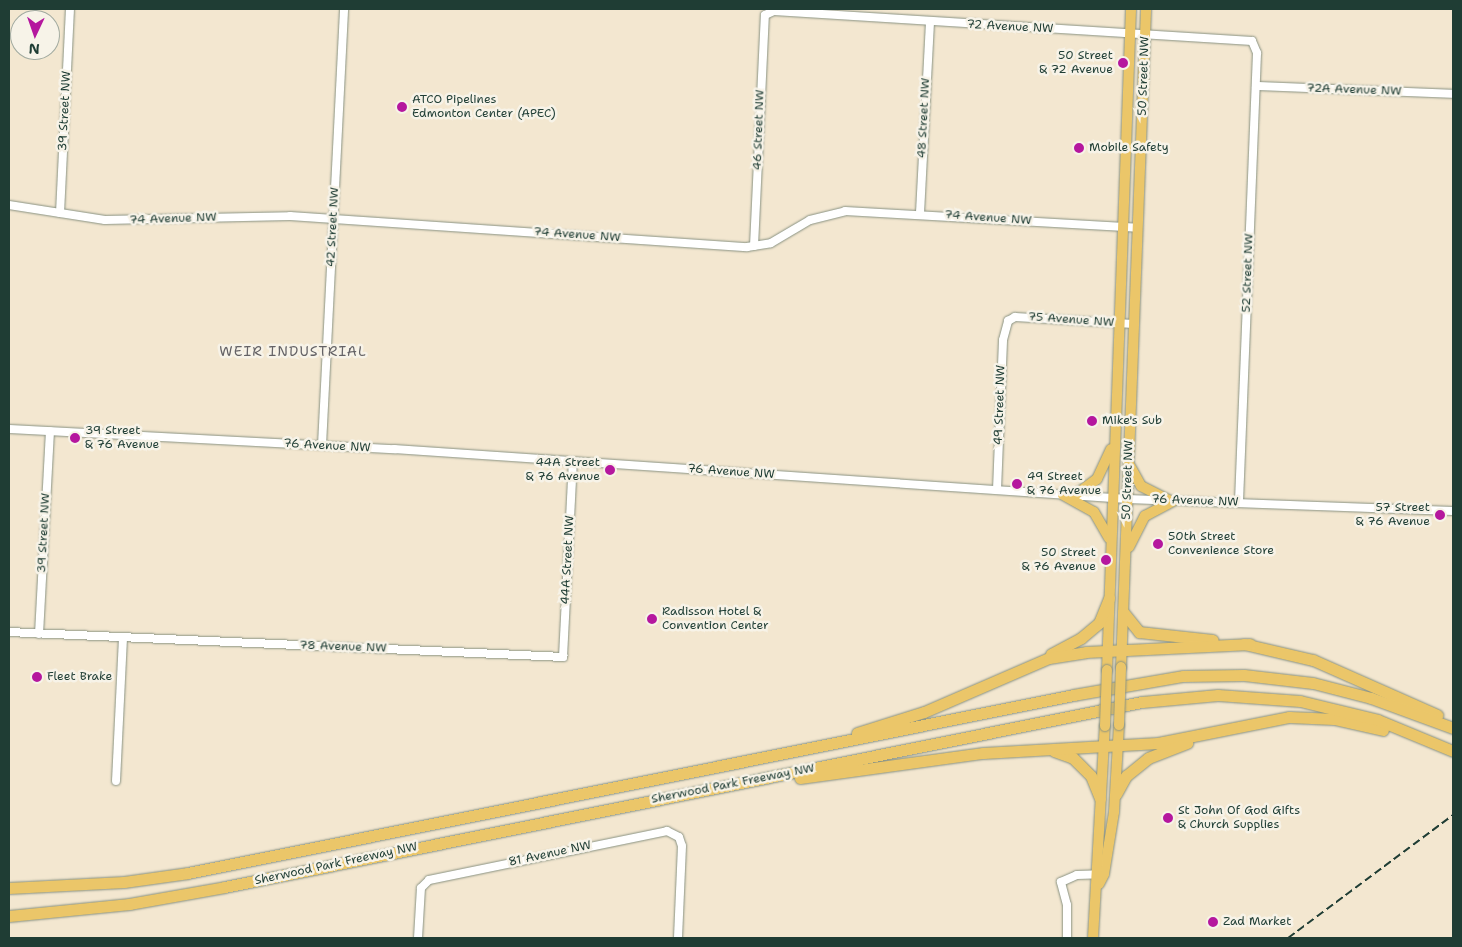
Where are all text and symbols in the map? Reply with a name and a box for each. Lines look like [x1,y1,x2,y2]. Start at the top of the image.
north arrow [10,10,60,60]
street label: 72 Avenue NW [966,18,1054,36]
street label: 50 Street NW [1135,36,1153,116]
text: N [28,40,40,58]
place label: 50 Street & 72 Avenue [1039,49,1113,77]
marker: 50 Street & 72 Avenue [1117,57,1129,69]
street label: 39 Street NW [56,71,74,151]
street label: 48 Street NW [915,77,933,159]
street label: 72A Avenue NW [1306,81,1402,99]
street label: 46 Street NW [750,89,768,171]
place label: ATCO Pipelines Edmonton Center (APEC) [412,93,556,121]
marker: ATCO Pipelines Edmonton Center (APEC) [396,101,408,113]
place label: Mobile Safety [1089,141,1169,155]
marker: Mobile Safety [1073,142,1085,154]
street label: 42 Street NW [324,187,342,267]
street label: 74 Avenue NW [944,208,1032,228]
street label: 74 Avenue NW [129,210,217,228]
street label: 74 Avenue NW [533,225,621,245]
street label: 52 Street NW [1239,233,1257,313]
street label: 75 Avenue NW [1027,310,1115,330]
district label: WEIR INDUSTRIAL [217,343,369,359]
street label: 49 Street NW [991,365,1009,445]
place label: Mike's Sub [1102,414,1162,428]
marker: Mike's Sub [1086,415,1098,427]
place label: 39 Street & 76 Avenue [85,424,159,452]
marker: 39 Street & 76 Avenue [69,432,81,444]
street label: 76 Avenue NW [283,437,371,455]
street label: 50 Street NW [1119,440,1137,520]
place label: 44A Street & 76 Avenue [526,456,600,484]
street label: 76 Avenue NW [687,462,775,482]
marker: 44A Street & 76 Avenue [604,464,616,476]
place label: 49 Street & 76 Avenue [1027,470,1101,498]
marker: 49 Street & 76 Avenue [1011,478,1023,490]
street label: 76 Avenue NW [1151,492,1239,510]
street label: 39 Street NW [35,493,53,573]
place label: 57 Street & 76 Avenue [1356,501,1430,529]
marker: 57 Street & 76 Avenue [1434,509,1446,521]
street label: 44A Street NW [558,515,578,605]
place label: 50th Street Convenience Store [1168,530,1274,558]
marker: 50th Street Convenience Store [1152,538,1164,550]
place label: 50 Street & 76 Avenue [1022,546,1096,574]
marker: 50 Street & 76 Avenue [1100,554,1112,566]
place label: Radisson Hotel & Convention Center [662,605,769,633]
marker: Radisson Hotel & Convention Center [646,613,658,625]
street label: 78 Avenue NW [299,638,387,656]
place label: Fleet Brake [47,670,112,684]
marker: Fleet Brake [31,671,43,683]
street label: Sherwood Park Freeway NW [650,761,816,807]
place label: St John Of God Gifts & Church Supplies [1178,804,1300,832]
marker: St John Of God Gifts & Church Supplies [1162,812,1174,824]
street label: 81 Avenue NW [507,838,593,870]
street label: Sherwood Park Freeway NW [253,840,419,888]
place label: Zad Market [1223,915,1291,929]
marker: Zad Market [1207,916,1219,928]

